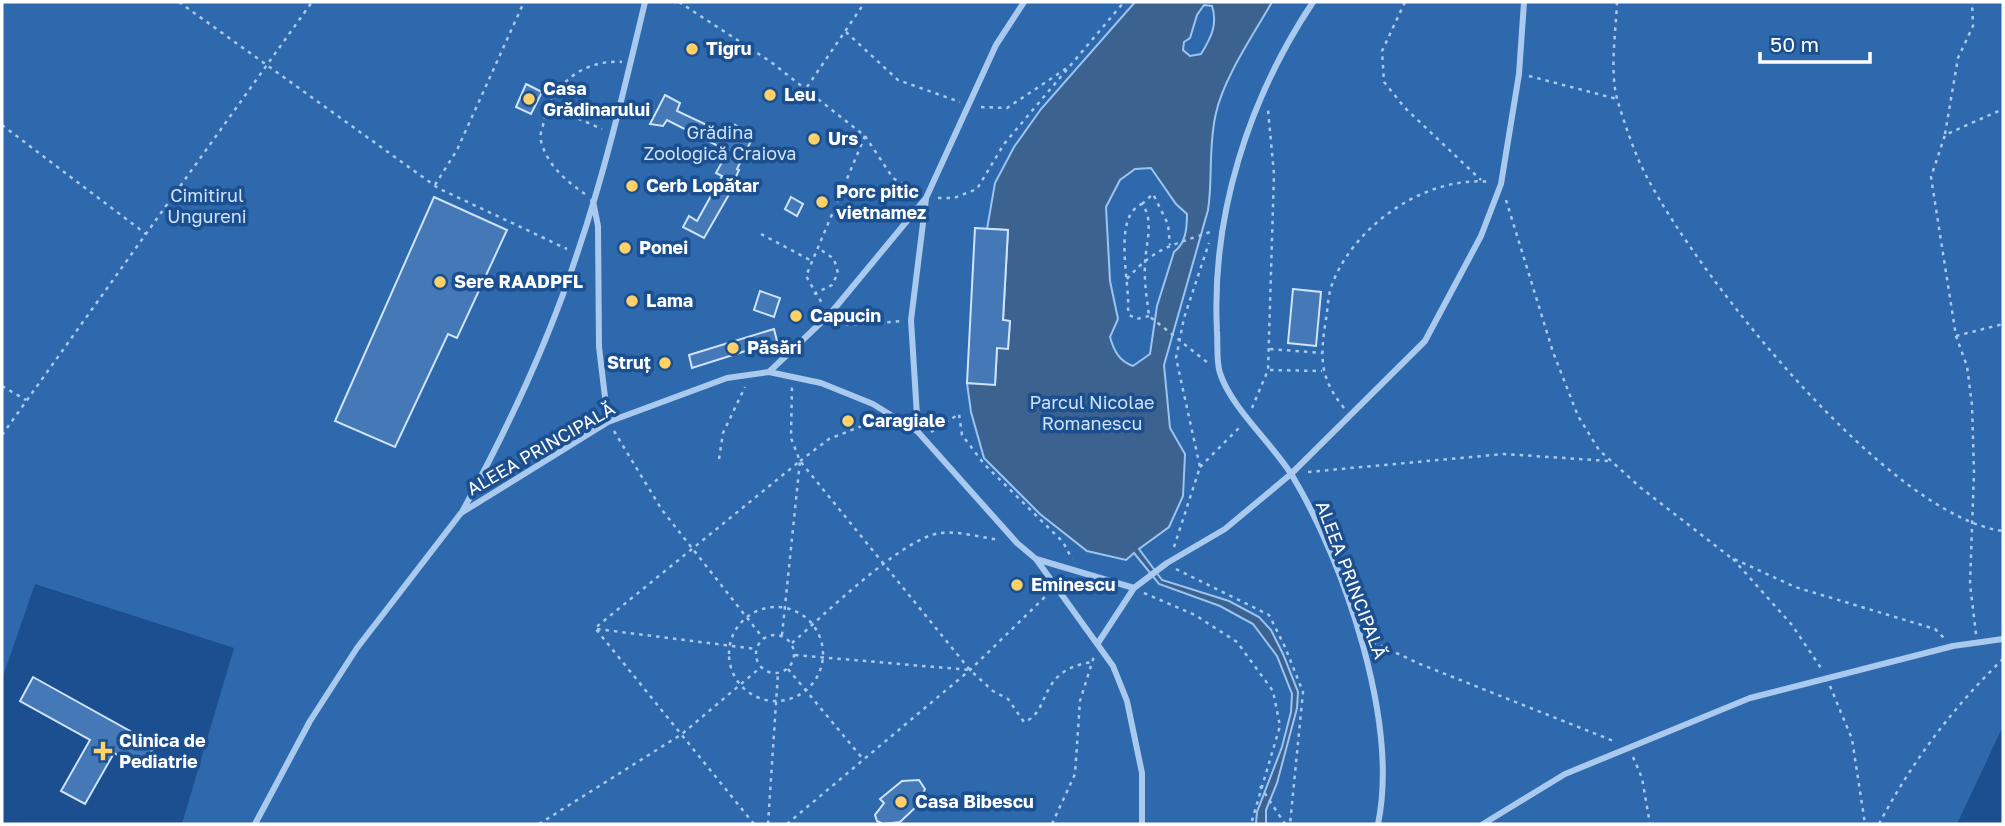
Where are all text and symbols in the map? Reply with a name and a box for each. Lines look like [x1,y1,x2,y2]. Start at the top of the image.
scale bar [1760,21,1870,65]
text: 50 m [1770,31,1819,57]
place label: Tigru [706,37,751,59]
marker: Tigru [684,41,700,57]
place label: Casa Grădinarului [543,77,650,120]
place label: Leu [784,83,816,105]
marker: Leu [762,87,778,103]
marker: Casa Grădinarului [521,91,537,107]
park label: Grădina Zoologică Craiova [643,121,797,164]
place label: Urs [828,127,858,149]
marker: Urs [806,131,822,147]
place label: Cerb Lopătar [646,174,759,196]
marker: Cerb Lopătar [624,178,640,194]
place label: Porc pitic vietnamez [836,180,926,223]
park label: Cimitirul Ungureni [167,184,247,227]
marker: Porc pitic vietnamez [814,194,830,210]
place label: Ponei [639,236,688,258]
marker: Ponei [617,240,633,256]
place label: Sere RAADPFL [454,270,583,292]
marker: Sere RAADPFL [432,274,448,290]
place label: Lama [646,289,693,311]
marker: Lama [624,293,640,309]
place label: Capucin [810,304,881,326]
marker: Capucin [788,308,804,324]
place label: Păsări [747,336,802,358]
marker: Păsări [725,340,741,356]
place label: Struț [607,351,651,373]
marker: Struț [657,355,673,371]
park label: Parcul Nicolae Romanescu [1029,391,1155,434]
street label: ALEEA PRINCIPALĂ [463,397,618,500]
place label: Caragiale [862,409,946,431]
marker: Caragiale [840,413,856,429]
street label: ALEEA PRINCIPALĂ [1312,498,1392,662]
place label: Eminescu [1031,573,1116,595]
marker: Eminescu [1009,577,1025,593]
place label: Clinica de Pediatrie [119,729,206,772]
marker: Clinica de Pediatrie [93,741,113,761]
place label: Casa Bibescu [915,790,1034,812]
marker: Casa Bibescu [893,794,909,810]

